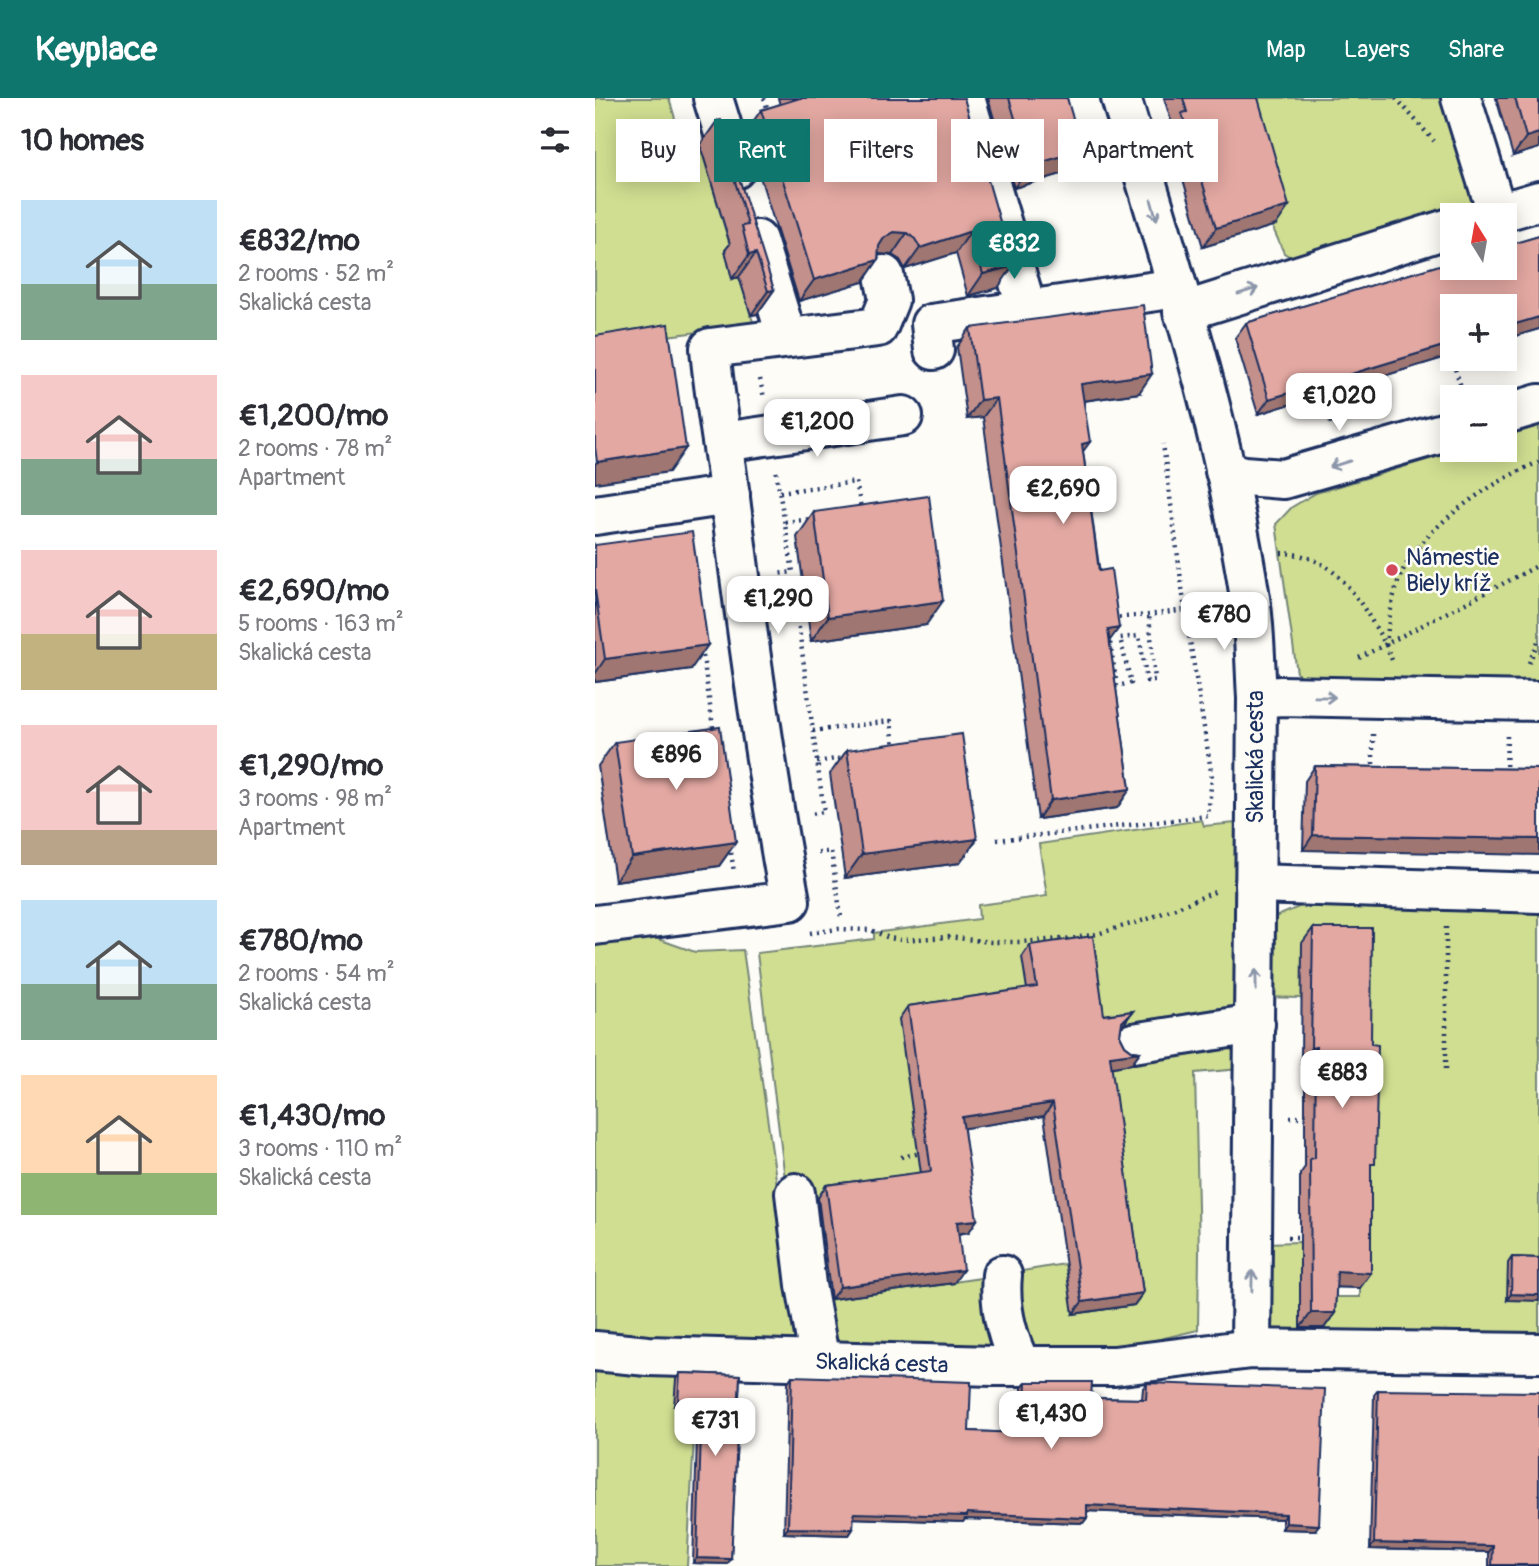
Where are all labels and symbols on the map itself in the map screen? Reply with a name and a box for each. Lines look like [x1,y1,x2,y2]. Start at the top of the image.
one-way arrow [1149,199,1162,221]
north arrow [1440,203,1517,280]
pin: €832 [973,222,1055,281]
one-way arrow [1237,284,1259,297]
pin: €1,020 [1282,374,1396,433]
pin: €1,200 [760,400,874,459]
one-way arrow [1330,458,1352,471]
pin: €2,690 [1006,466,1120,526]
place label: Námestie Biely kríž [1406,543,1500,598]
marker: Námestie Biely kríž [1384,562,1400,578]
pin: €1,290 [721,576,835,636]
pin: €780 [1183,592,1265,652]
street label: Skalická cesta [1241,690,1270,824]
one-way arrow [1314,690,1337,704]
pin: €896 [635,732,717,792]
one-way arrow [1249,969,1262,992]
pin: €883 [1301,1051,1383,1110]
one-way arrow [1245,1270,1259,1293]
street label: Skalická cesta [814,1346,949,1379]
pin: €1,430 [994,1392,1108,1451]
pin: €731 [674,1398,756,1458]

